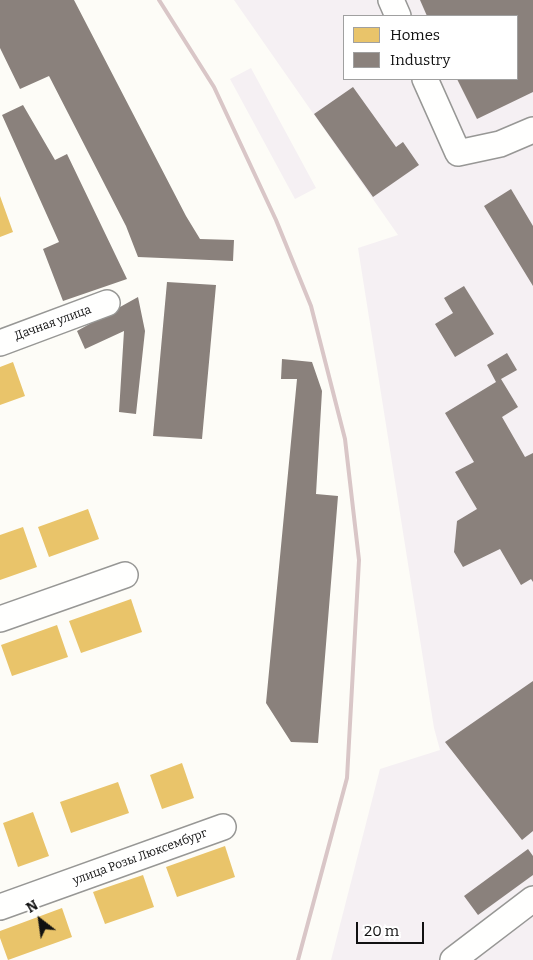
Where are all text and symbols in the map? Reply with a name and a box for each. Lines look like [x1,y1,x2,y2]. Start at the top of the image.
legend [343,15,518,80]
text: Homes [390,26,440,44]
text: Industry [390,51,450,69]
street label: Дачная улица [13,302,93,344]
street label: улица Розы Люксембург [71,826,209,888]
north arrow [15,895,65,945]
text: N [23,897,41,917]
scale bar [358,912,426,944]
text: 20 m [364,922,399,940]

